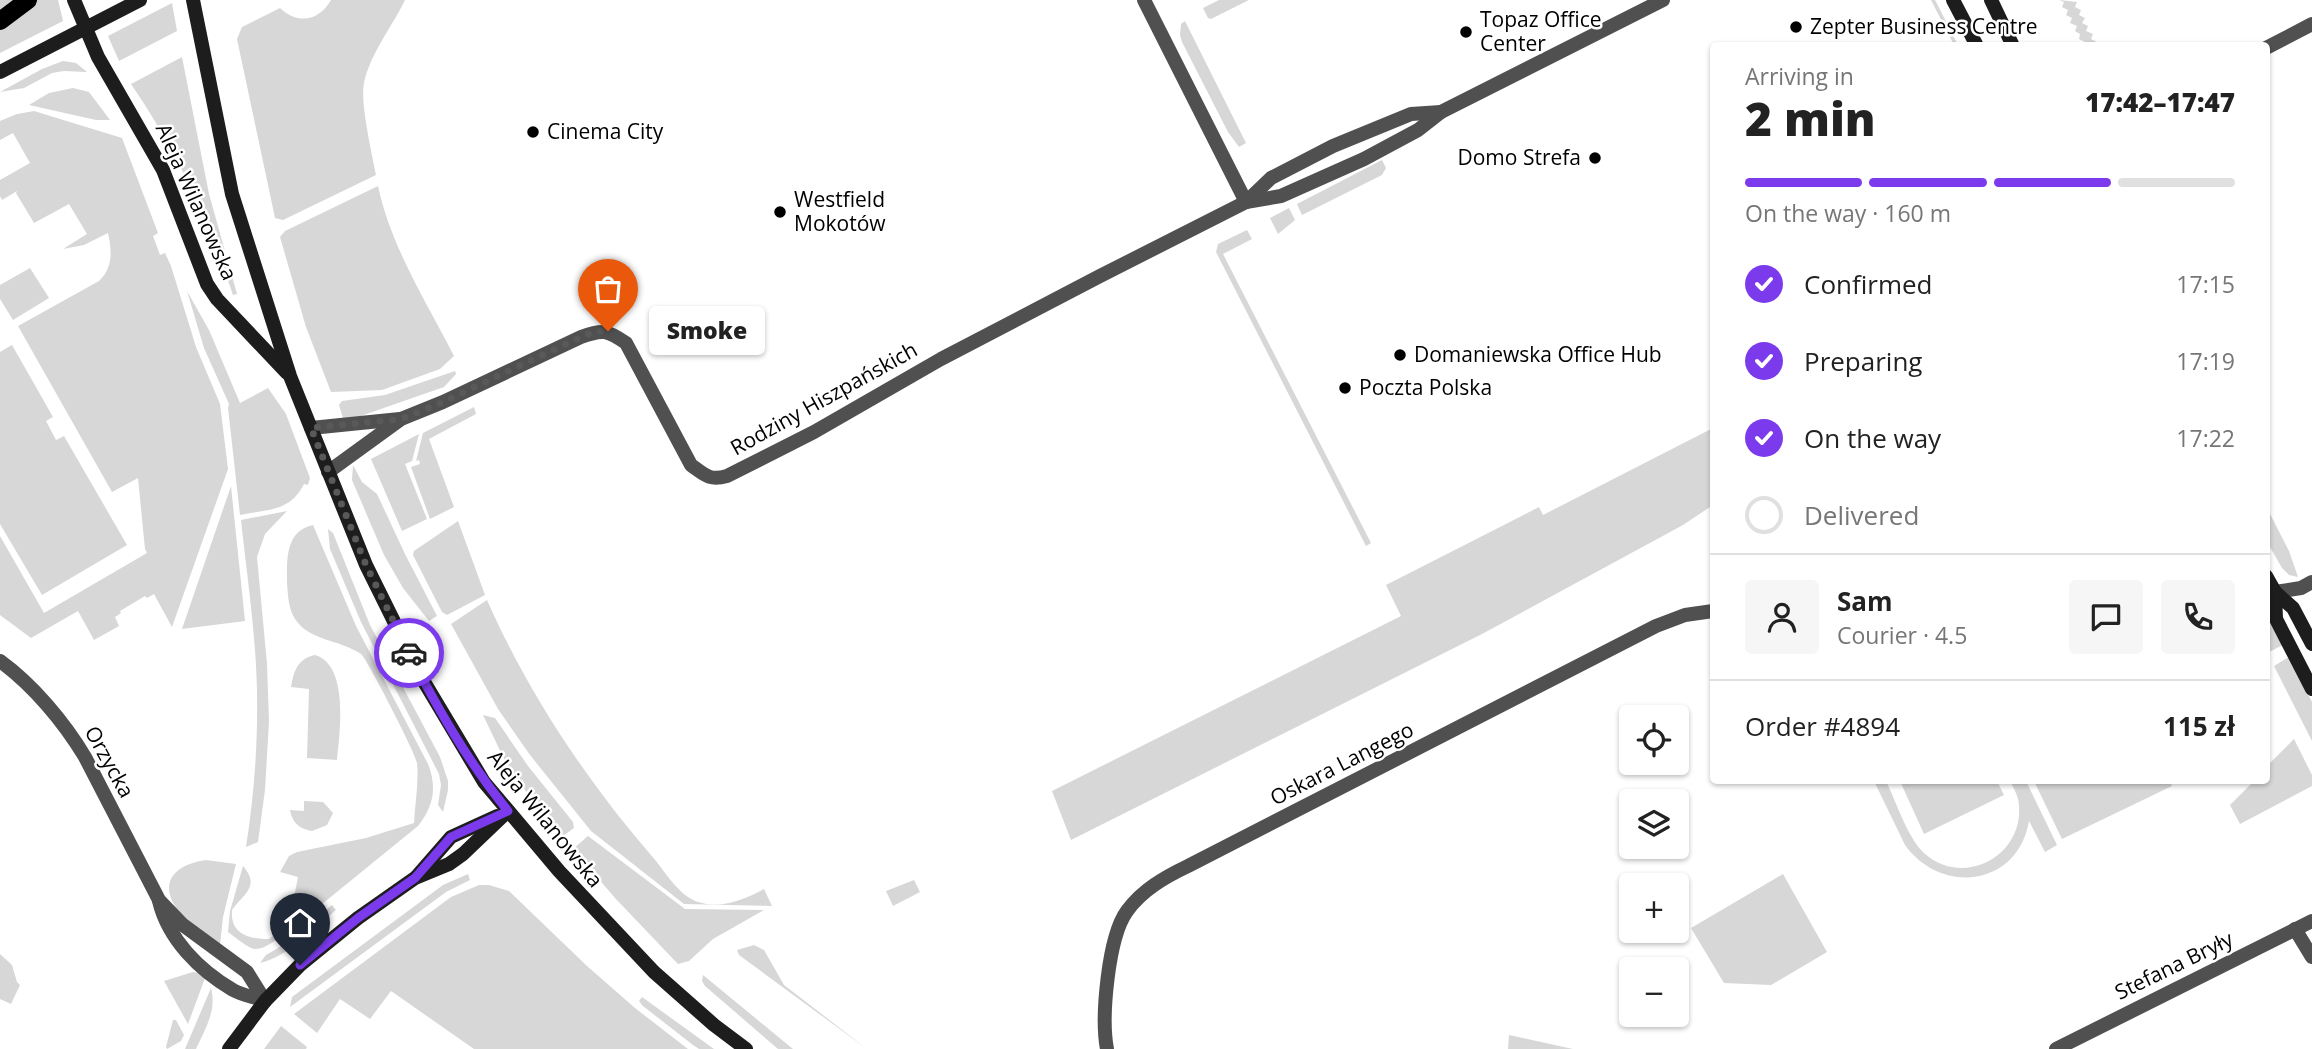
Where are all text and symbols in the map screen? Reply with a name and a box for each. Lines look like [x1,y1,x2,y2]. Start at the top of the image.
place label: Topaz Office Center [1480,5,1602,57]
place label: Zepter Business Centre [1810,12,2038,40]
marker: Zepter Business Centre [1788,19,1804,35]
marker: Topaz Office Center [1458,24,1474,40]
text: Arriving in [1745,60,1854,92]
text: 17:42–17:47 [2085,84,2235,120]
text: 2 min [1745,87,1876,149]
place label: Cinema City [547,117,664,145]
street label: Aleja Wilanowska [150,119,244,284]
marker: Cinema City [525,124,541,140]
place label: Domo Strefa [1457,143,1581,171]
marker: Domo Strefa [1587,150,1603,166]
place label: Westfield Mokotów [794,185,886,237]
text: On the way · 160 m [1745,197,1951,229]
marker: Westfield Mokotów [772,204,788,220]
pin [578,259,638,331]
icon: check [1745,265,1783,303]
text: Confirmed [1804,266,1932,302]
text: 17:15 [2176,268,2235,300]
icon: bag [589,270,627,308]
callout: Smoke [650,306,766,356]
text: Smoke [667,314,747,346]
street label: Rodziny Hiszpańskich [725,335,922,461]
place label: Domaniewska Office Hub [1414,340,1662,368]
icon: check [1745,342,1783,380]
text: Preparing [1804,343,1922,379]
text: 17:19 [2176,345,2235,377]
marker: Domaniewska Office Hub [1392,347,1408,363]
place label: Poczta Polska [1359,373,1492,401]
marker: Poczta Polska [1337,380,1353,396]
icon: check [1745,419,1783,457]
text: On the way [1804,420,1941,456]
text: 17:22 [2176,422,2235,454]
text: Delivered [1804,497,1919,533]
button: person [1745,580,1819,654]
button: chat [2069,580,2143,654]
button: phone [2161,580,2235,654]
text: Sam [1837,583,1893,619]
courier [374,618,444,688]
text: Courier · 4.5 [1837,619,1967,651]
icon: car [390,634,428,672]
map controls [1619,705,1689,1027]
button: locate [1619,705,1689,775]
text: Order #4894 [1745,708,1900,744]
text: 115 zł [2163,708,2235,744]
street label: Oskara Langego [1265,715,1418,811]
street label: Orzycka [79,721,141,802]
street label: Aleja Wilanowska [482,744,610,893]
button: layers [1619,789,1689,859]
button: + [1619,873,1689,943]
pin [270,893,330,965]
icon: home [281,904,319,942]
street label: Stefana Bryły [2110,924,2238,1006]
button: − [1619,957,1689,1027]

